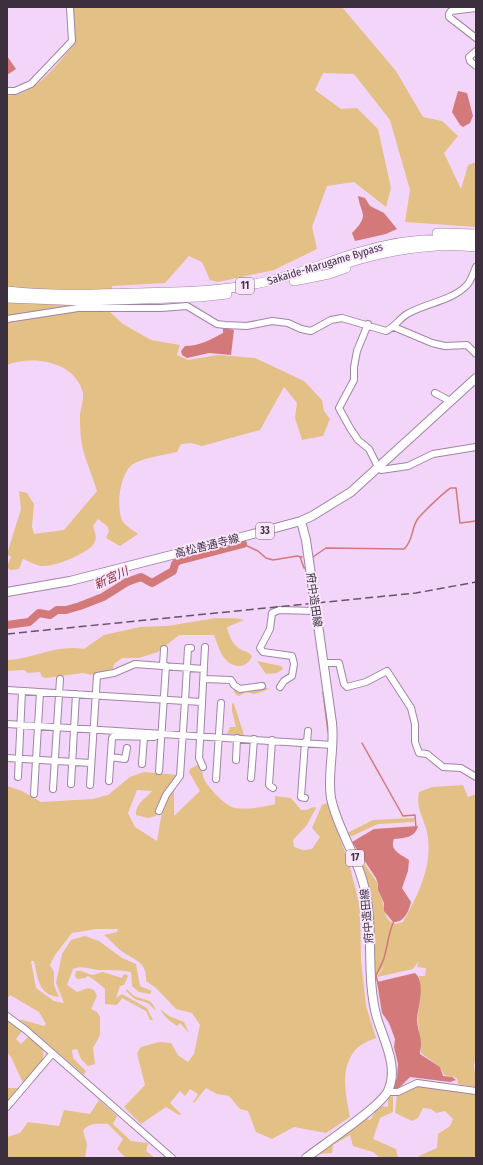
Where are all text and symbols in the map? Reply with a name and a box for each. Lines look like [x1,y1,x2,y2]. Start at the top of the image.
street label: Sakaide-Marugame Bypass [266,240,385,288]
road number: 11 [236,278,254,294]
road number: 33 [256,523,274,539]
street label: 高松善通寺線 [173,532,241,560]
water label: 新宮川 [92,563,132,592]
street label: 府中造田線 [304,572,324,628]
road number: 17 [346,850,364,866]
street label: 府中造田線 [358,888,376,944]

